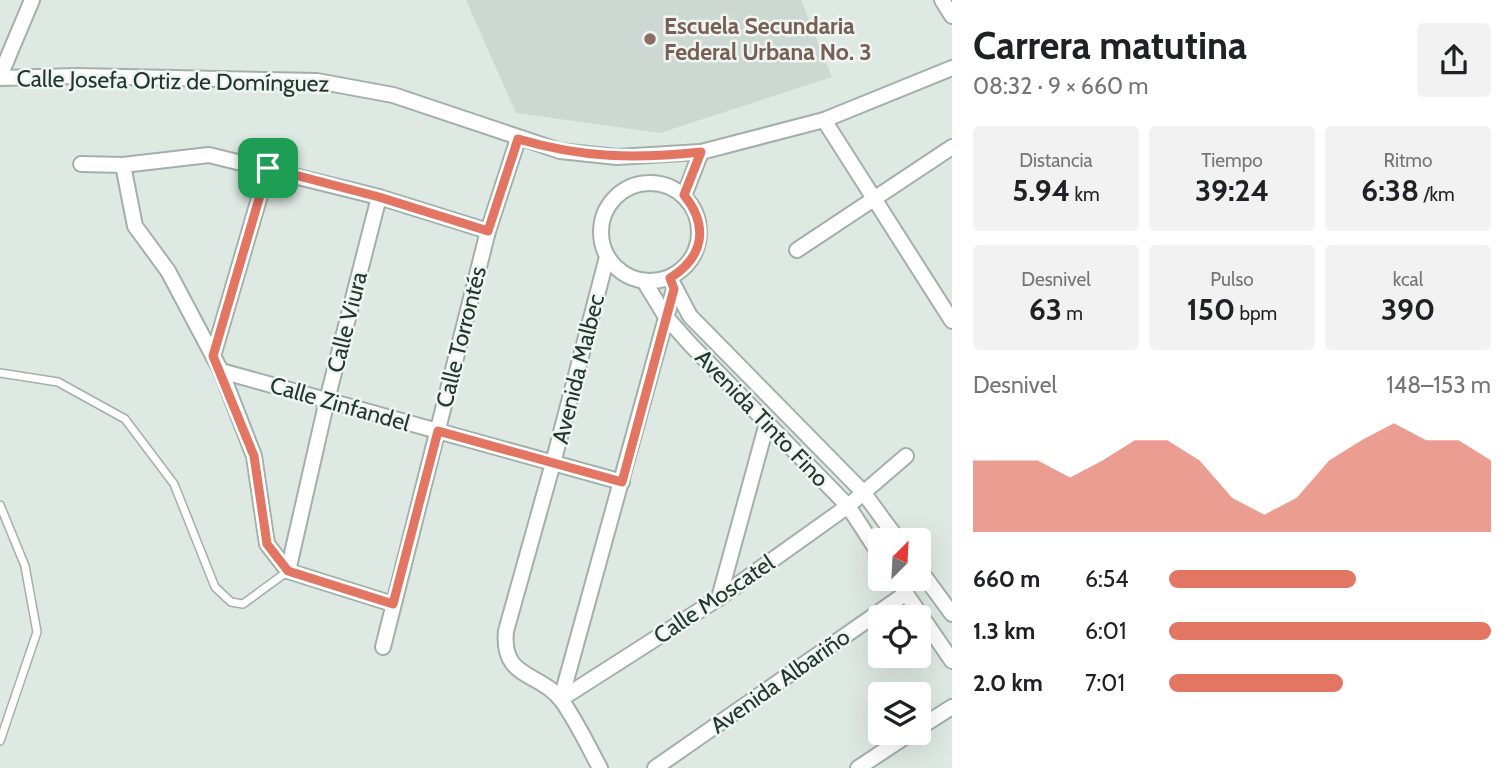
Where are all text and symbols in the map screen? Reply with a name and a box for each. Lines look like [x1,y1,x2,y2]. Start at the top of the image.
place label: Escuela Secundaria Federal Urbana No. 3 [664,12,872,66]
text: Carrera matutina [973,22,1247,69]
button: share [1417,23,1491,97]
marker: Escuela Secundaria Federal Urbana No. 3 [642,31,658,47]
street label: Calle Josefa Ortiz de Domínguez [17,64,330,98]
text: 08:32 · 9 × 660 m [973,72,1148,100]
pin [238,138,298,198]
icon: arrive [249,149,287,187]
text: Distancia [1019,149,1093,172]
text: Tiempo [1201,149,1263,172]
text: Ritmo [1384,149,1432,172]
text: 5.94 [1012,172,1070,209]
text: 39:24 [1195,172,1269,209]
text: 6:38 [1361,172,1419,209]
text: km [1070,183,1100,206]
text: /km [1419,183,1455,206]
street label: Calle Torrontés [430,264,492,410]
text: Desnivel [1021,268,1091,291]
text: Pulso [1210,268,1254,291]
text: kcal [1393,268,1423,291]
street label: Calle Viura [321,269,373,375]
street label: Avenida Malbec [546,291,610,447]
text: 63 [1029,291,1062,328]
text: 150 [1187,291,1235,328]
text: 390 [1381,291,1435,328]
text: m [1062,302,1083,325]
text: bpm [1235,302,1277,325]
street label: Avenida Tinto Fino [689,343,835,493]
street label: Calle Zinfandel [267,371,414,438]
text: Desnivel [973,371,1057,399]
text: 148–153 m [1386,371,1491,399]
north arrow [868,528,931,592]
map controls [868,528,931,745]
street label: Calle Moscatel [648,548,780,650]
text: 660 m [973,565,1040,593]
text: 6:54 [1085,565,1129,593]
button: locate [868,605,931,668]
text: 1.3 km [973,617,1035,645]
text: 6:01 [1085,617,1126,645]
street label: Avenida Albariño [705,623,855,739]
text: 2.0 km [973,669,1043,697]
text: 7:01 [1085,669,1125,697]
button: layers [868,682,931,745]

